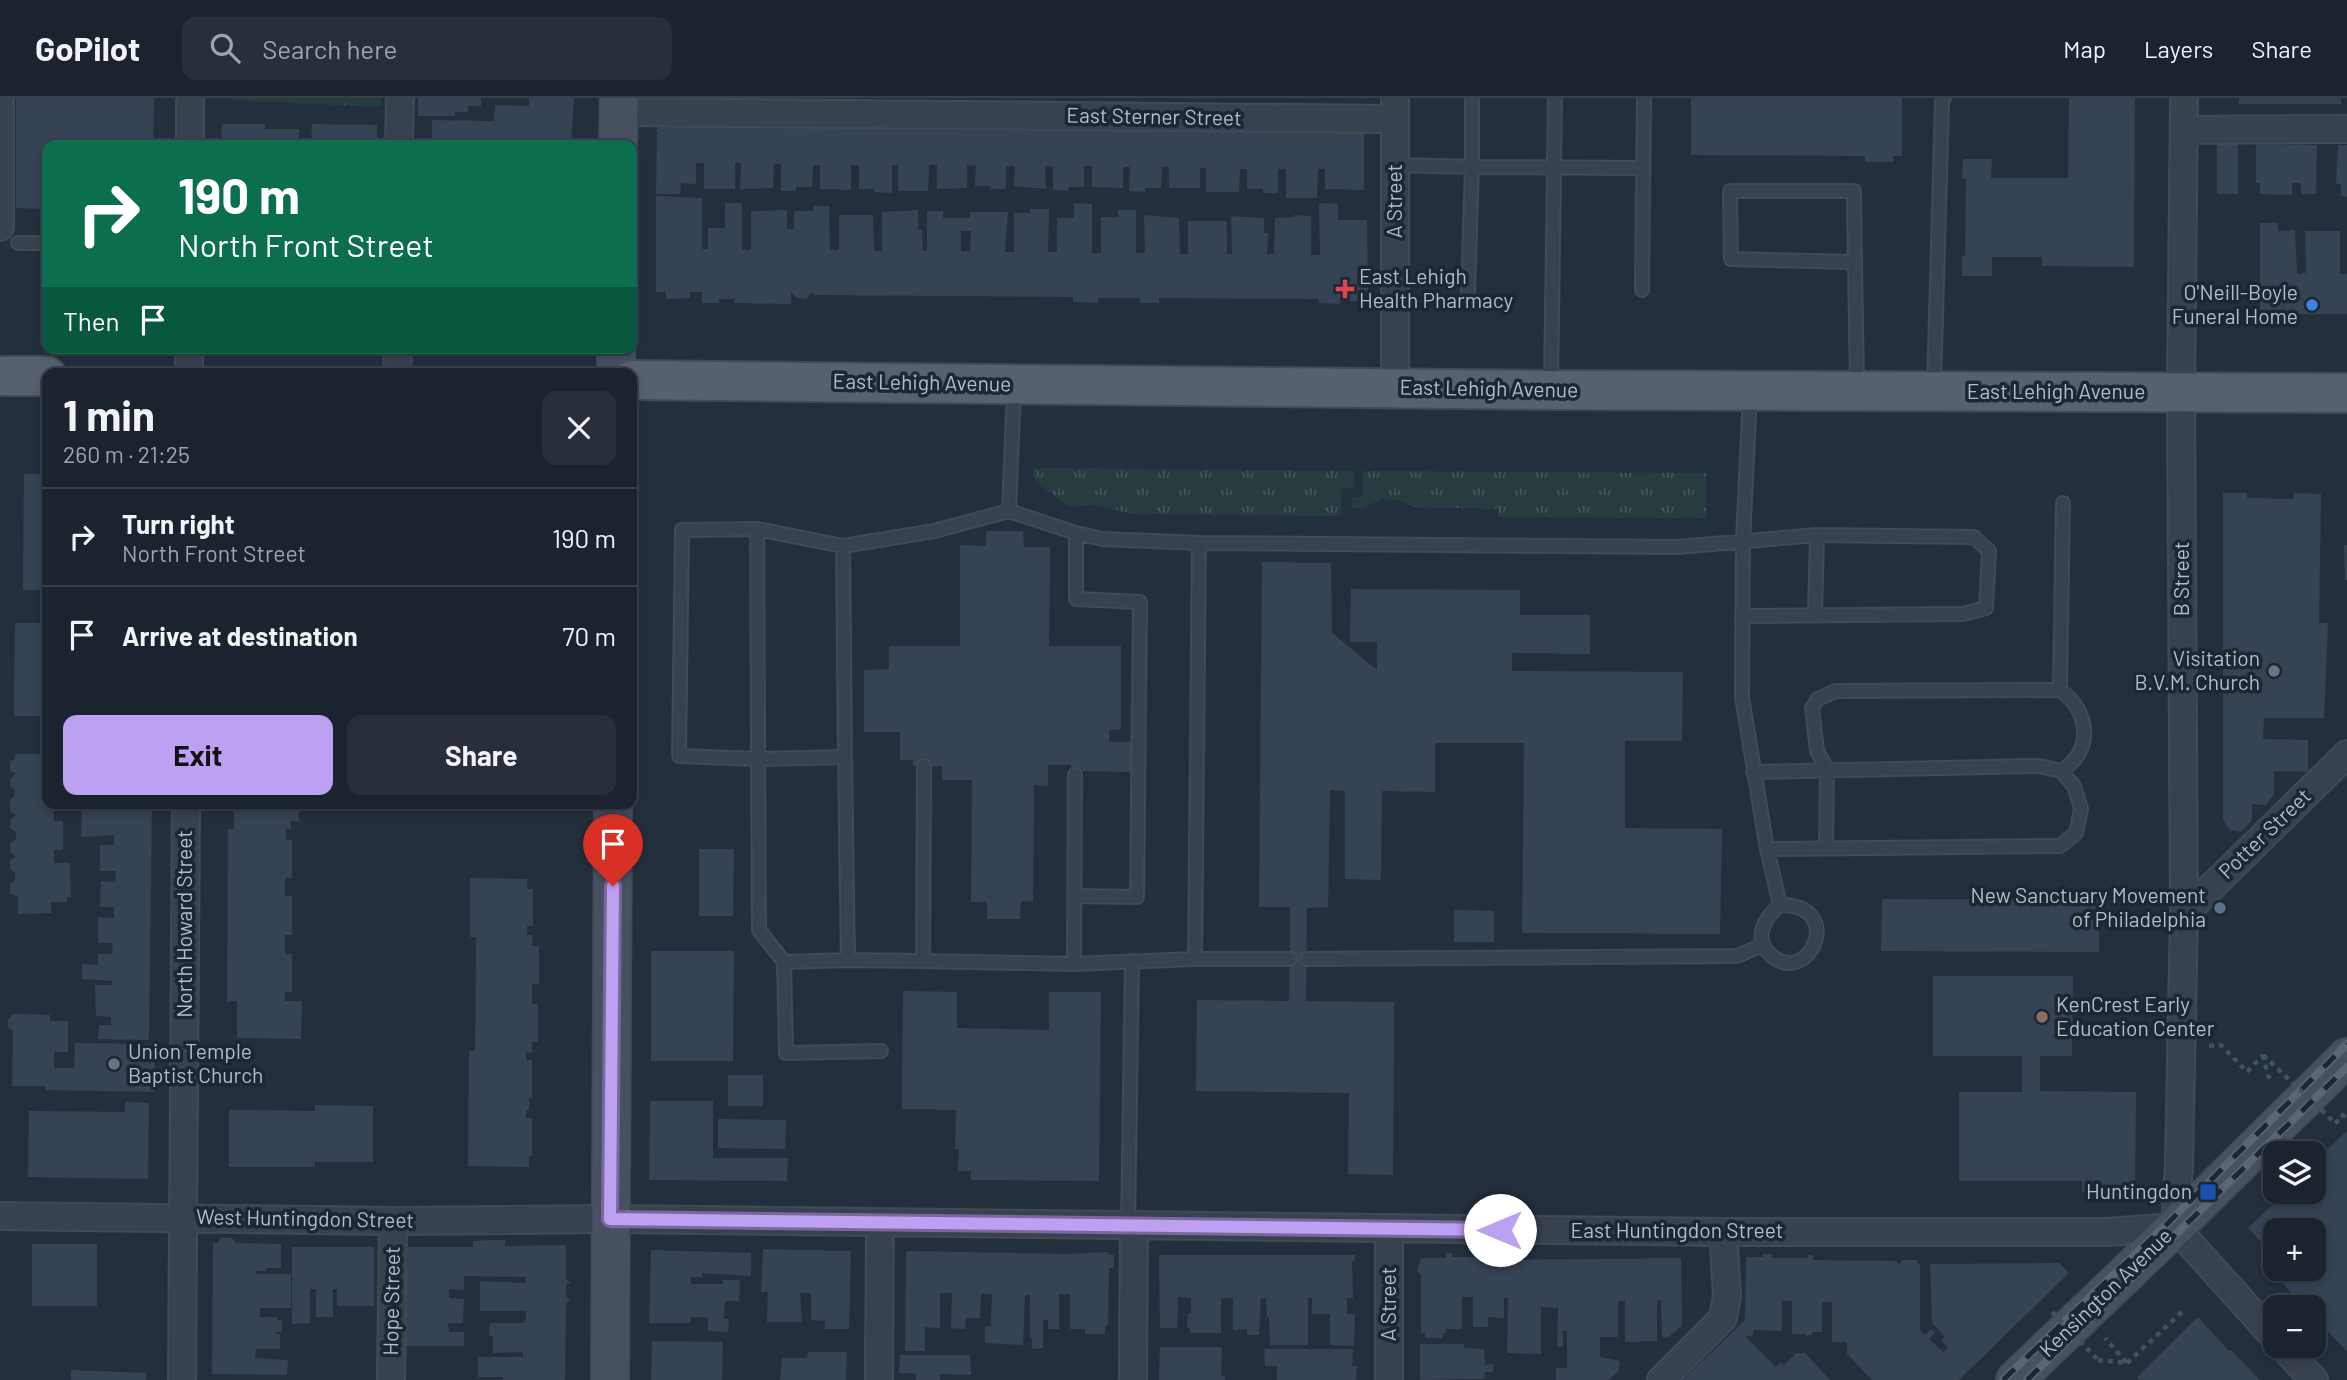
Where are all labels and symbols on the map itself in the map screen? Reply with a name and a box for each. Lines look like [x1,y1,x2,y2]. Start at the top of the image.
street label: East Sterner Street [1066,101,1242,130]
street label: A Street [1381,164,1406,238]
place label: East Lehigh Health Pharmacy [1359,263,1514,312]
place label: O'Neill-Boyle Funeral Home [2172,279,2298,328]
marker: East Lehigh Health Pharmacy [1337,281,1353,297]
marker: O'Neill-Boyle Funeral Home [2304,297,2320,313]
street label: East Lehigh Avenue [832,367,1012,396]
street label: East Lehigh Avenue [1399,373,1579,402]
street label: East Lehigh Avenue [1967,378,2145,403]
street label: B Street [2168,542,2193,616]
place label: Visitation B.V.M. Church [2135,645,2260,694]
marker: Visitation B.V.M. Church [2266,663,2282,679]
street label: Potter Street [2213,783,2315,883]
pin [583,814,643,886]
street label: North Howard Street [171,830,196,1018]
place label: New Sanctuary Movement of Philadelphia [1971,882,2206,931]
marker: New Sanctuary Movement of Philadelphia [2212,900,2228,916]
place label: KenCrest Early Education Center [2056,991,2215,1040]
marker: KenCrest Early Education Center [2034,1009,2050,1025]
place label: Union Temple Baptist Church [128,1038,263,1087]
marker: Union Temple Baptist Church [106,1056,122,1072]
place label: Huntingdon [2086,1178,2192,1203]
marker: Huntingdon [2198,1182,2218,1202]
position arrow [1463,1193,1537,1267]
street label: West Huntingdon Street [196,1203,414,1232]
street label: East Huntingdon Street [1571,1217,1783,1242]
street label: Kensington Avenue [2034,1222,2176,1361]
street label: Hope Street [377,1246,404,1356]
street label: A Street [1375,1267,1400,1341]

